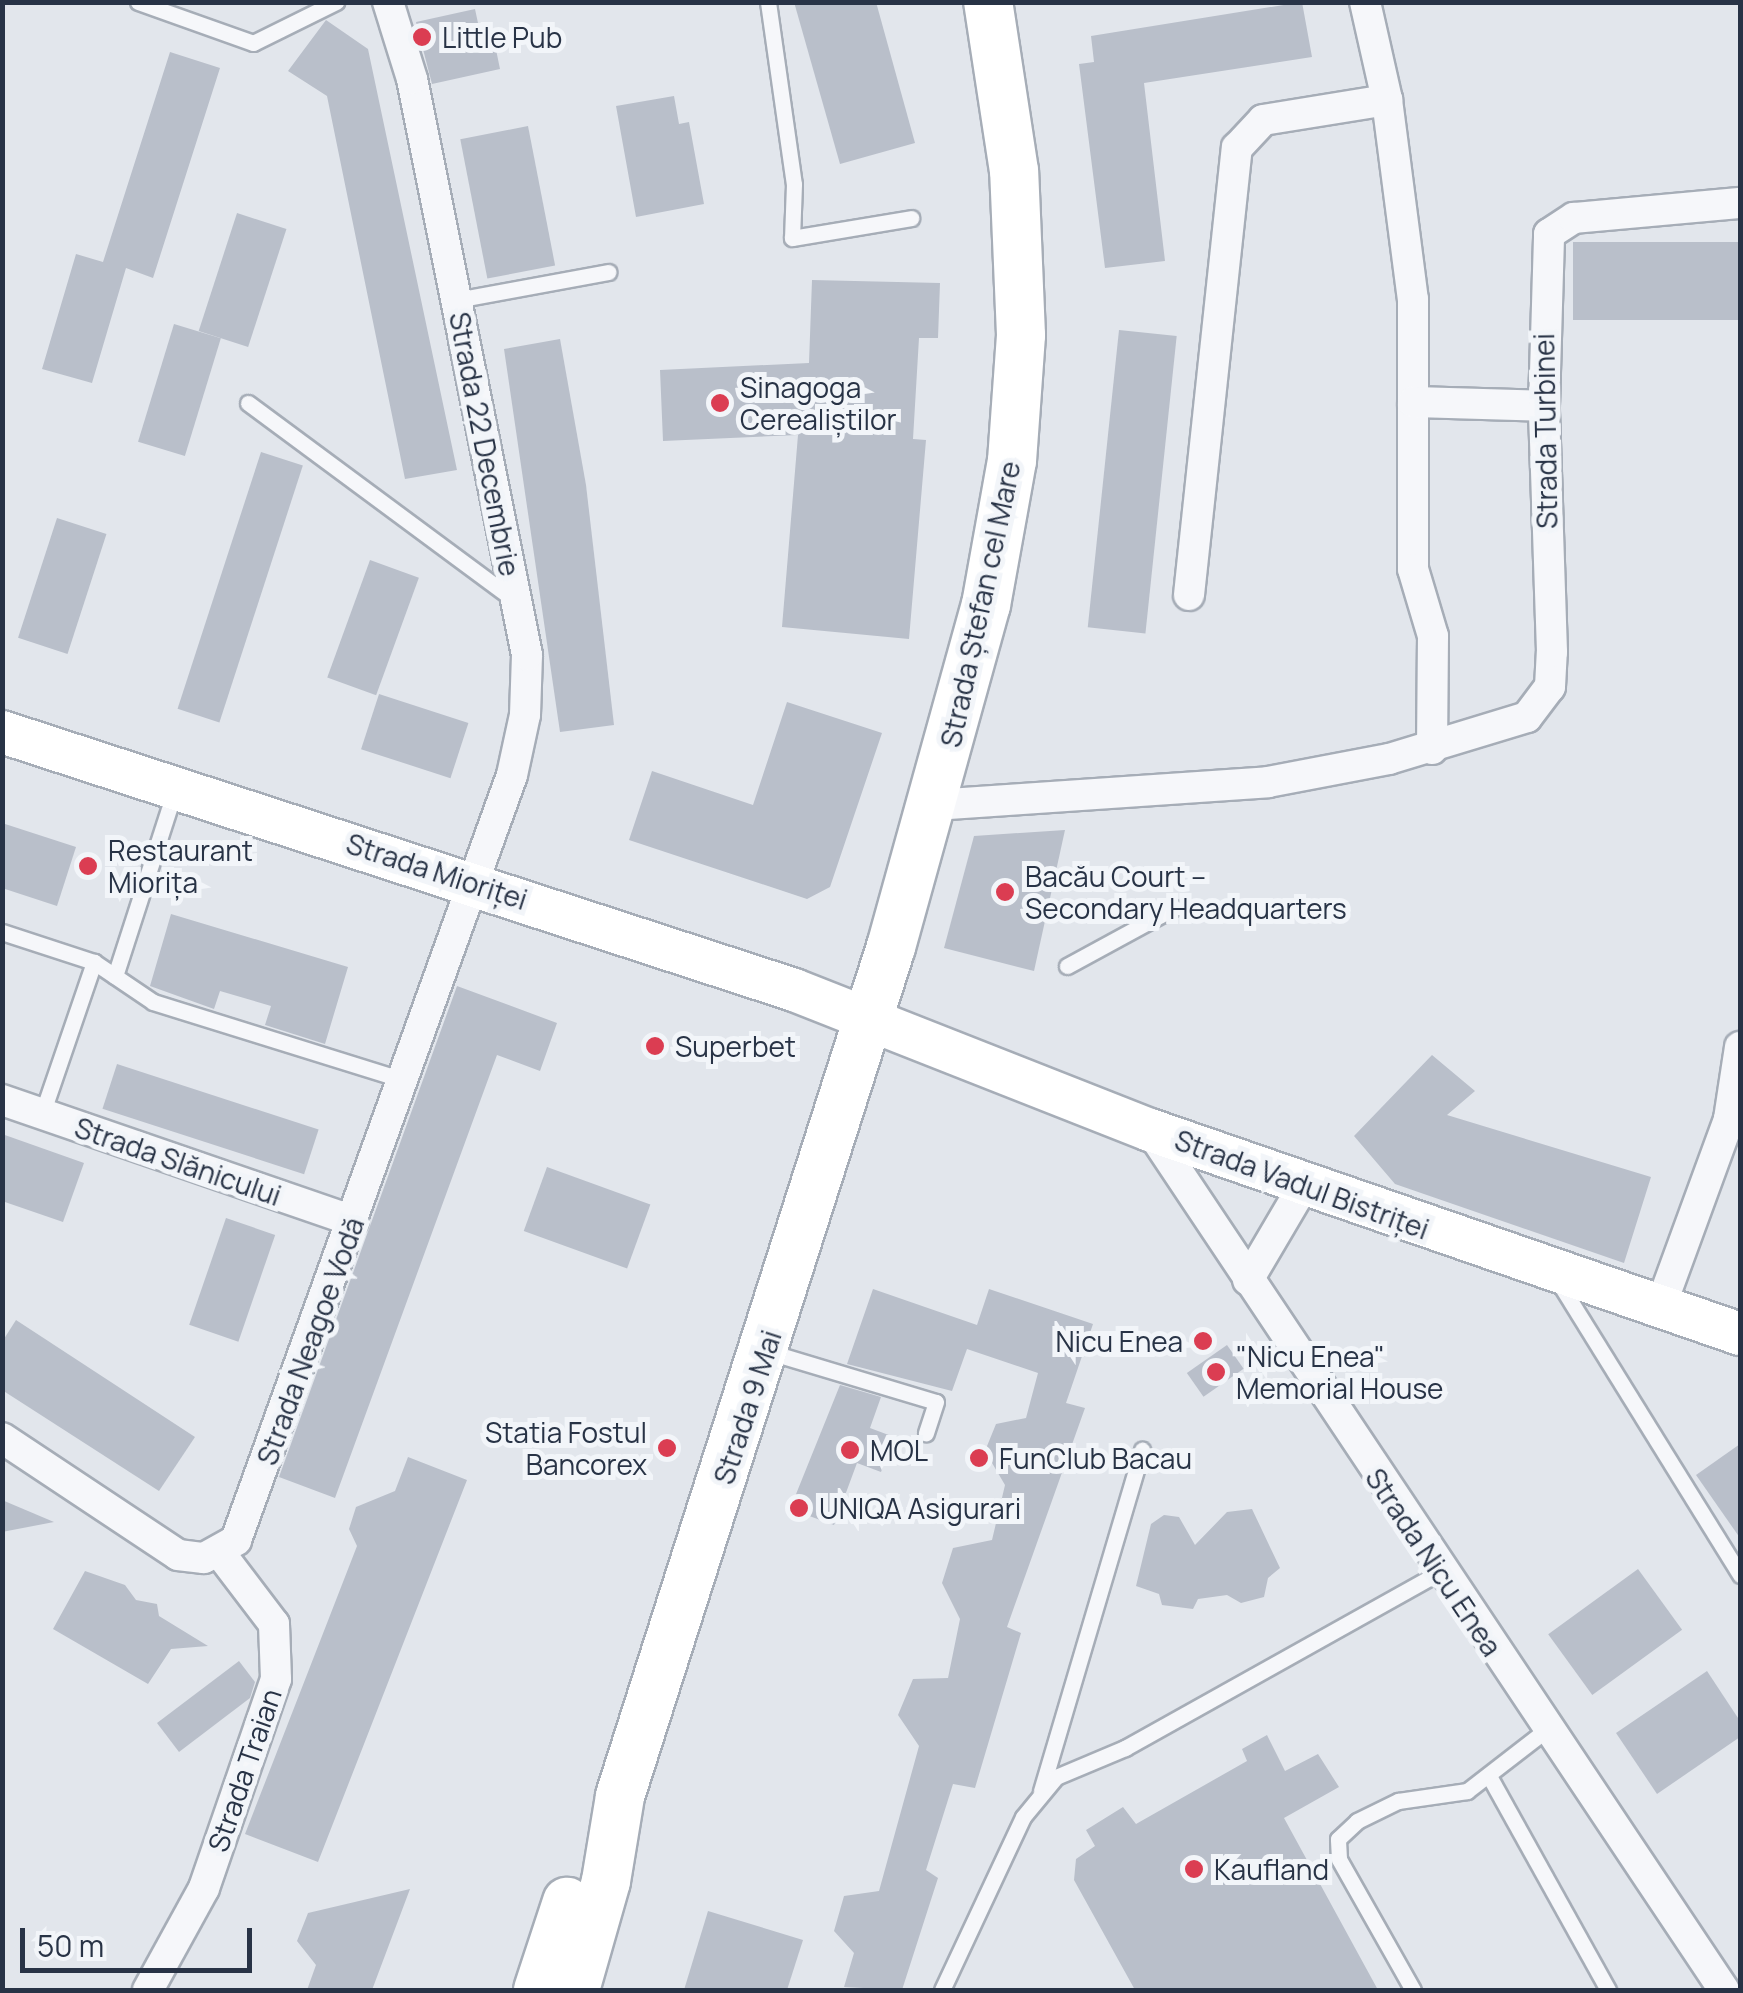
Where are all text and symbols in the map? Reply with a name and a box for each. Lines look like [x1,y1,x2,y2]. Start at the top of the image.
place label: Little Pub [442,20,562,54]
marker: Little Pub [411,26,433,48]
street label: Strada 22 Decembrie [443,309,527,579]
street label: Strada Turbinei [1526,333,1564,529]
place label: Sinagoga Cerealiștilor [740,370,897,436]
marker: Sinagoga Cerealiștilor [709,392,731,414]
street label: Strada Ștefan cel Mare [933,458,1027,750]
street label: Strada Mioriței [342,826,532,916]
place label: Restaurant Miorița [108,833,253,899]
marker: Restaurant Miorița [77,855,99,877]
place label: Bacău Court – Secondary Headquarters [1025,859,1347,925]
marker: Bacău Court – Secondary Headquarters [994,881,1016,903]
place label: Superbet [675,1029,796,1063]
marker: Superbet [644,1035,666,1057]
street label: Strada Slănicului [71,1110,285,1212]
street label: Strada Vadul Bistriței [1170,1122,1434,1246]
street label: Strada Neagoe Vodă [250,1213,370,1469]
place label: Nicu Enea [1055,1324,1183,1358]
street label: Strada 9 Mai [706,1326,788,1488]
marker: Nicu Enea [1192,1330,1214,1352]
place label: "Nicu Enea" Memorial House [1236,1339,1443,1405]
marker: "Nicu Enea" Memorial House [1205,1361,1227,1383]
place label: Statia Fostul Bancorex [485,1415,647,1481]
place label: MOL [870,1433,928,1467]
marker: Statia Fostul Bancorex [656,1437,678,1459]
marker: MOL [839,1439,861,1461]
place label: FunClub Bacau [999,1441,1192,1475]
marker: FunClub Bacau [968,1447,990,1469]
street label: Strada Nicu Enea [1359,1462,1509,1662]
place label: UNIQA Asigurari [819,1491,1021,1525]
marker: UNIQA Asigurari [788,1497,810,1519]
street label: Strada Traian [200,1684,288,1856]
place label: Kaufland [1214,1852,1329,1886]
marker: Kaufland [1183,1858,1205,1880]
scale bar [25,1908,258,1970]
text: 50 m [37,1925,104,1966]

